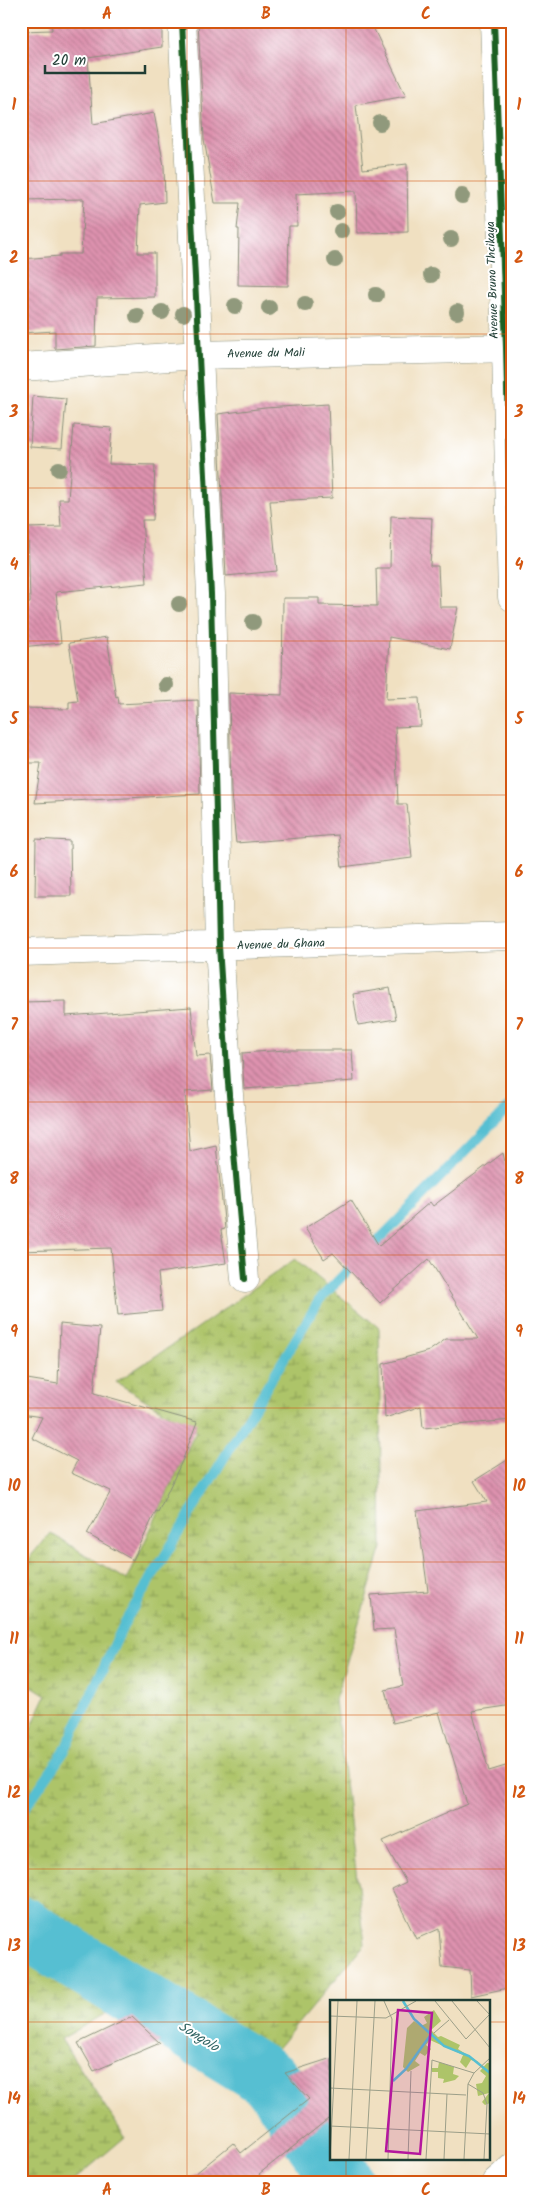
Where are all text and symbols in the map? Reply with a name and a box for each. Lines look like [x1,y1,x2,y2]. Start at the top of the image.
text: A [102,2,112,27]
text: B [261,2,271,27]
text: C [421,2,431,27]
scale bar [45,42,145,74]
text: 20 m [52,49,86,73]
text: 1 [12,93,17,118]
text: 1 [517,93,522,118]
street label: Avenue Bruno Thcikaya [481,220,504,339]
text: 2 [9,246,19,271]
text: 2 [514,246,524,271]
street label: Avenue du Mali [227,343,306,364]
text: 3 [9,400,19,425]
text: 3 [514,400,524,425]
text: 4 [10,553,19,578]
text: 4 [515,553,524,578]
text: 5 [9,707,20,732]
text: 5 [514,707,525,732]
text: 6 [10,860,19,885]
text: 6 [515,860,524,885]
street label: Avenue du Ghana [237,933,326,956]
text: 7 [10,1013,18,1038]
text: 7 [515,1013,523,1038]
text: 8 [9,1167,19,1192]
text: 8 [514,1167,524,1192]
text: 9 [10,1320,18,1345]
text: 9 [515,1320,523,1345]
text: 10 [7,1474,21,1499]
text: 10 [512,1474,526,1499]
text: 11 [9,1627,19,1652]
text: 11 [514,1627,524,1652]
text: 12 [7,1781,21,1806]
text: 12 [512,1781,526,1806]
text: 13 [7,1934,21,1959]
text: 13 [512,1934,526,1959]
inset map [330,2000,490,2160]
water label: Songolo [174,2016,224,2059]
text: 14 [7,2087,21,2112]
text: 14 [512,2087,526,2112]
text: A [102,2178,112,2203]
text: B [261,2178,271,2203]
text: C [421,2178,431,2203]

